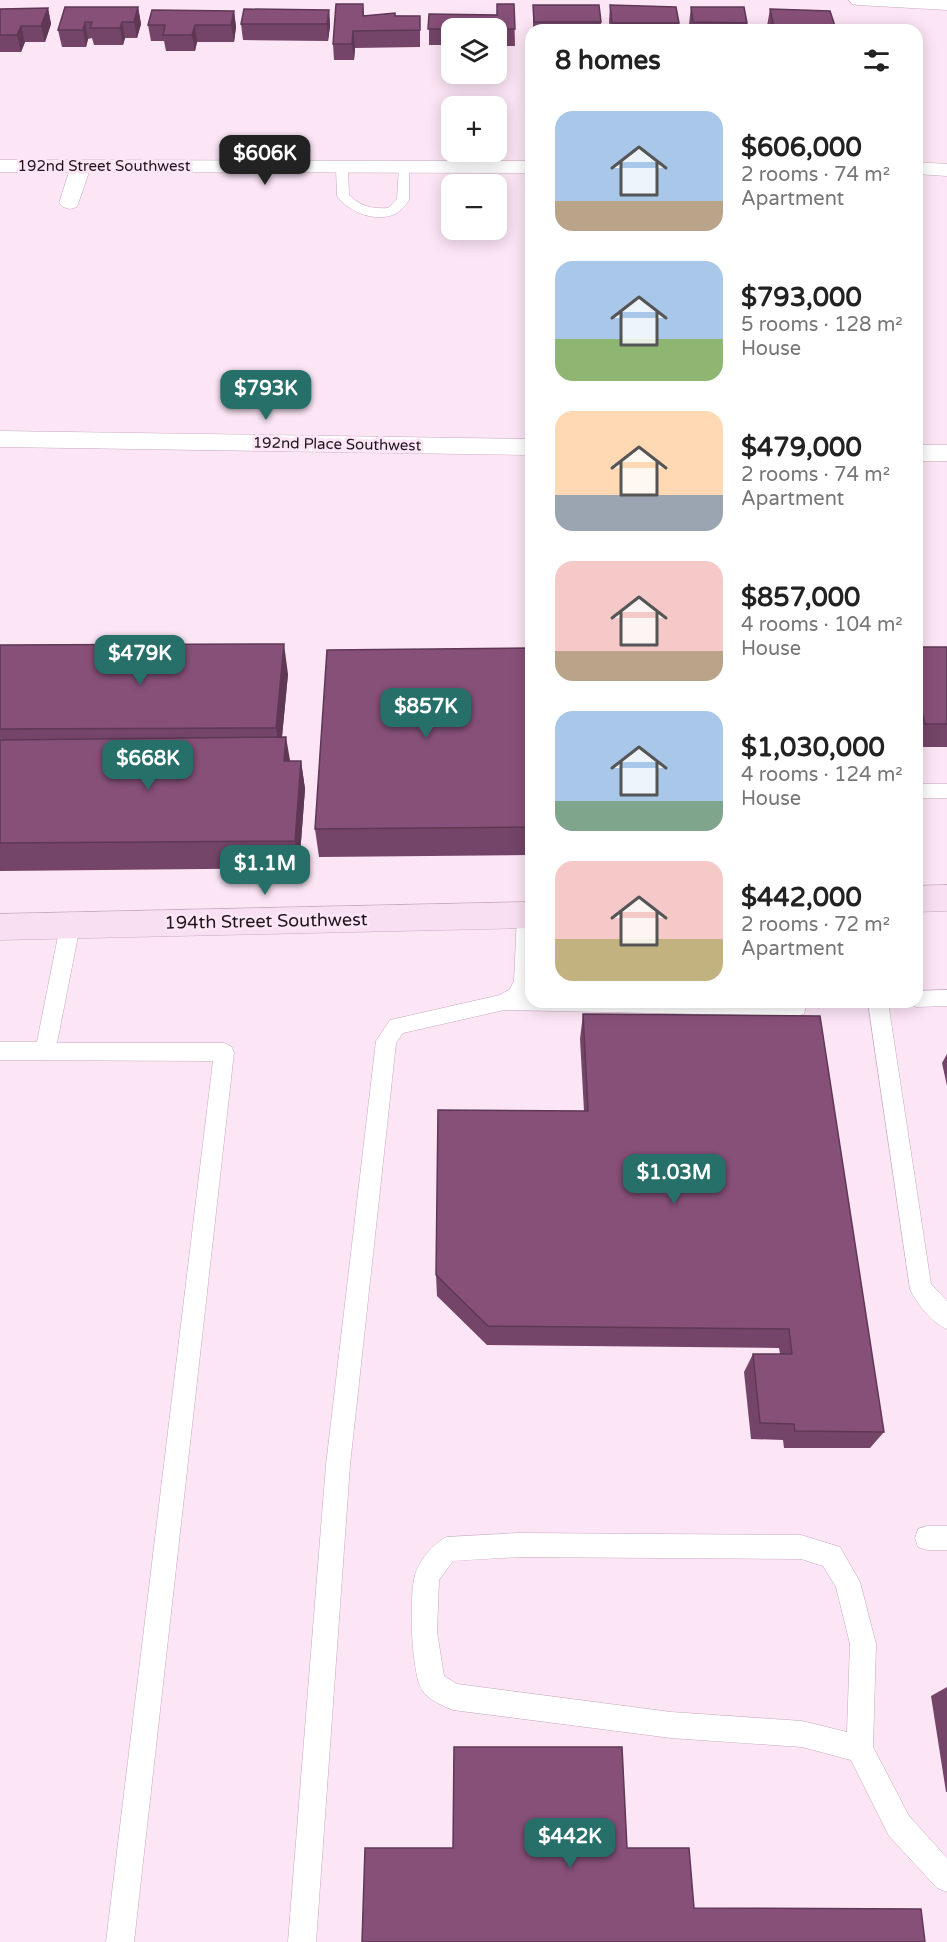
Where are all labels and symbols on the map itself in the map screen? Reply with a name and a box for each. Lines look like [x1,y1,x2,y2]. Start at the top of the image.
pin: $606K [223,135,307,186]
street label: 192nd Street Southwest [18,157,191,175]
pin: $793K [224,370,308,421]
street label: 192nd Place Southwest [253,434,422,454]
pin: $479K [98,635,182,686]
pin: $857K [384,688,468,739]
pin: $668K [106,740,190,791]
pin: $1.1M [223,845,307,896]
street label: 194th Street Southwest [164,908,368,934]
pin: $1.03M [625,1154,723,1205]
pin: $442K [528,1818,612,1869]

